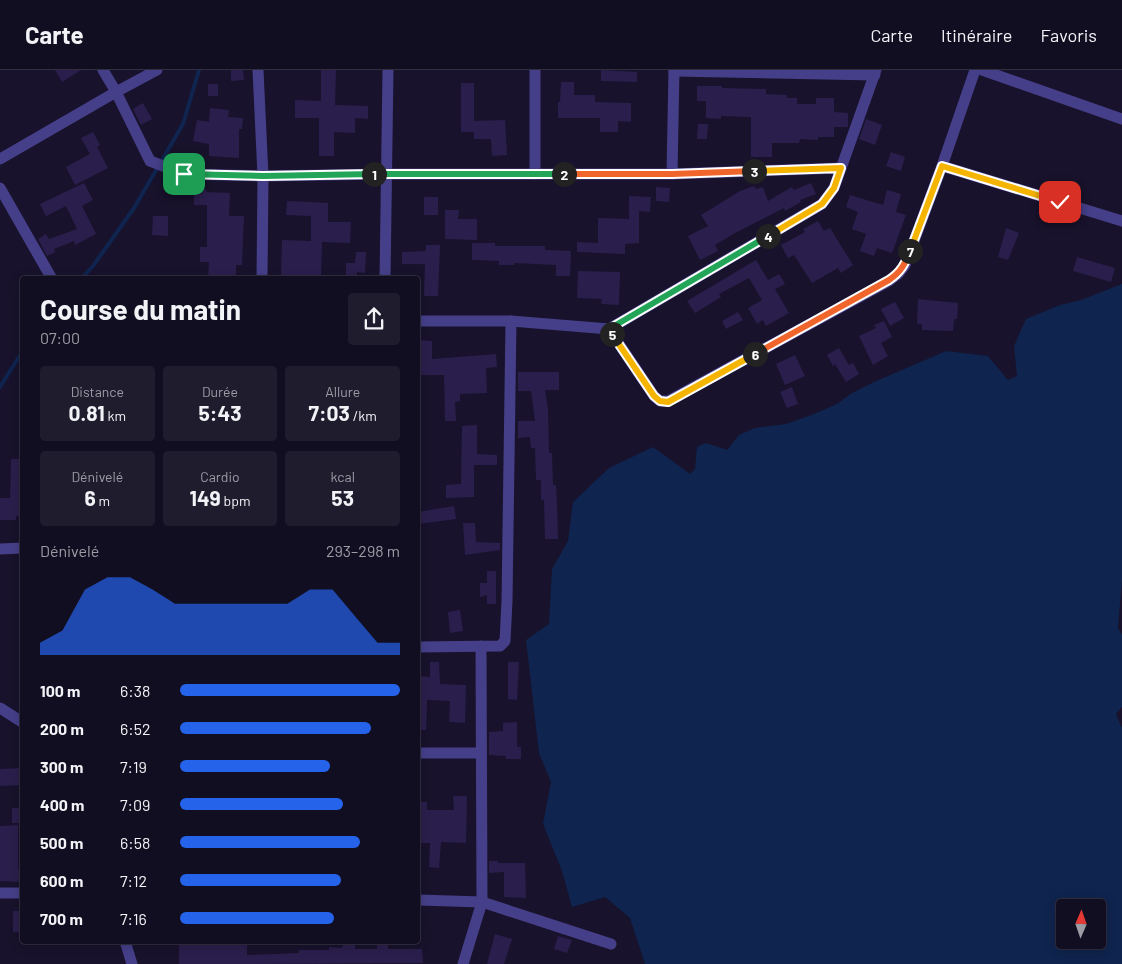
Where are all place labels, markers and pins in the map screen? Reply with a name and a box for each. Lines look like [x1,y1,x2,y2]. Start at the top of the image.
pin [163,153,205,195]
pin: 3 [742,158,766,184]
pin: 1 [362,162,386,186]
pin: 2 [552,162,576,186]
pin [1039,181,1081,223]
pin: 4 [756,224,780,248]
pin: 7 [898,238,922,264]
pin: 5 [600,322,624,346]
pin: 6 [742,342,768,366]

